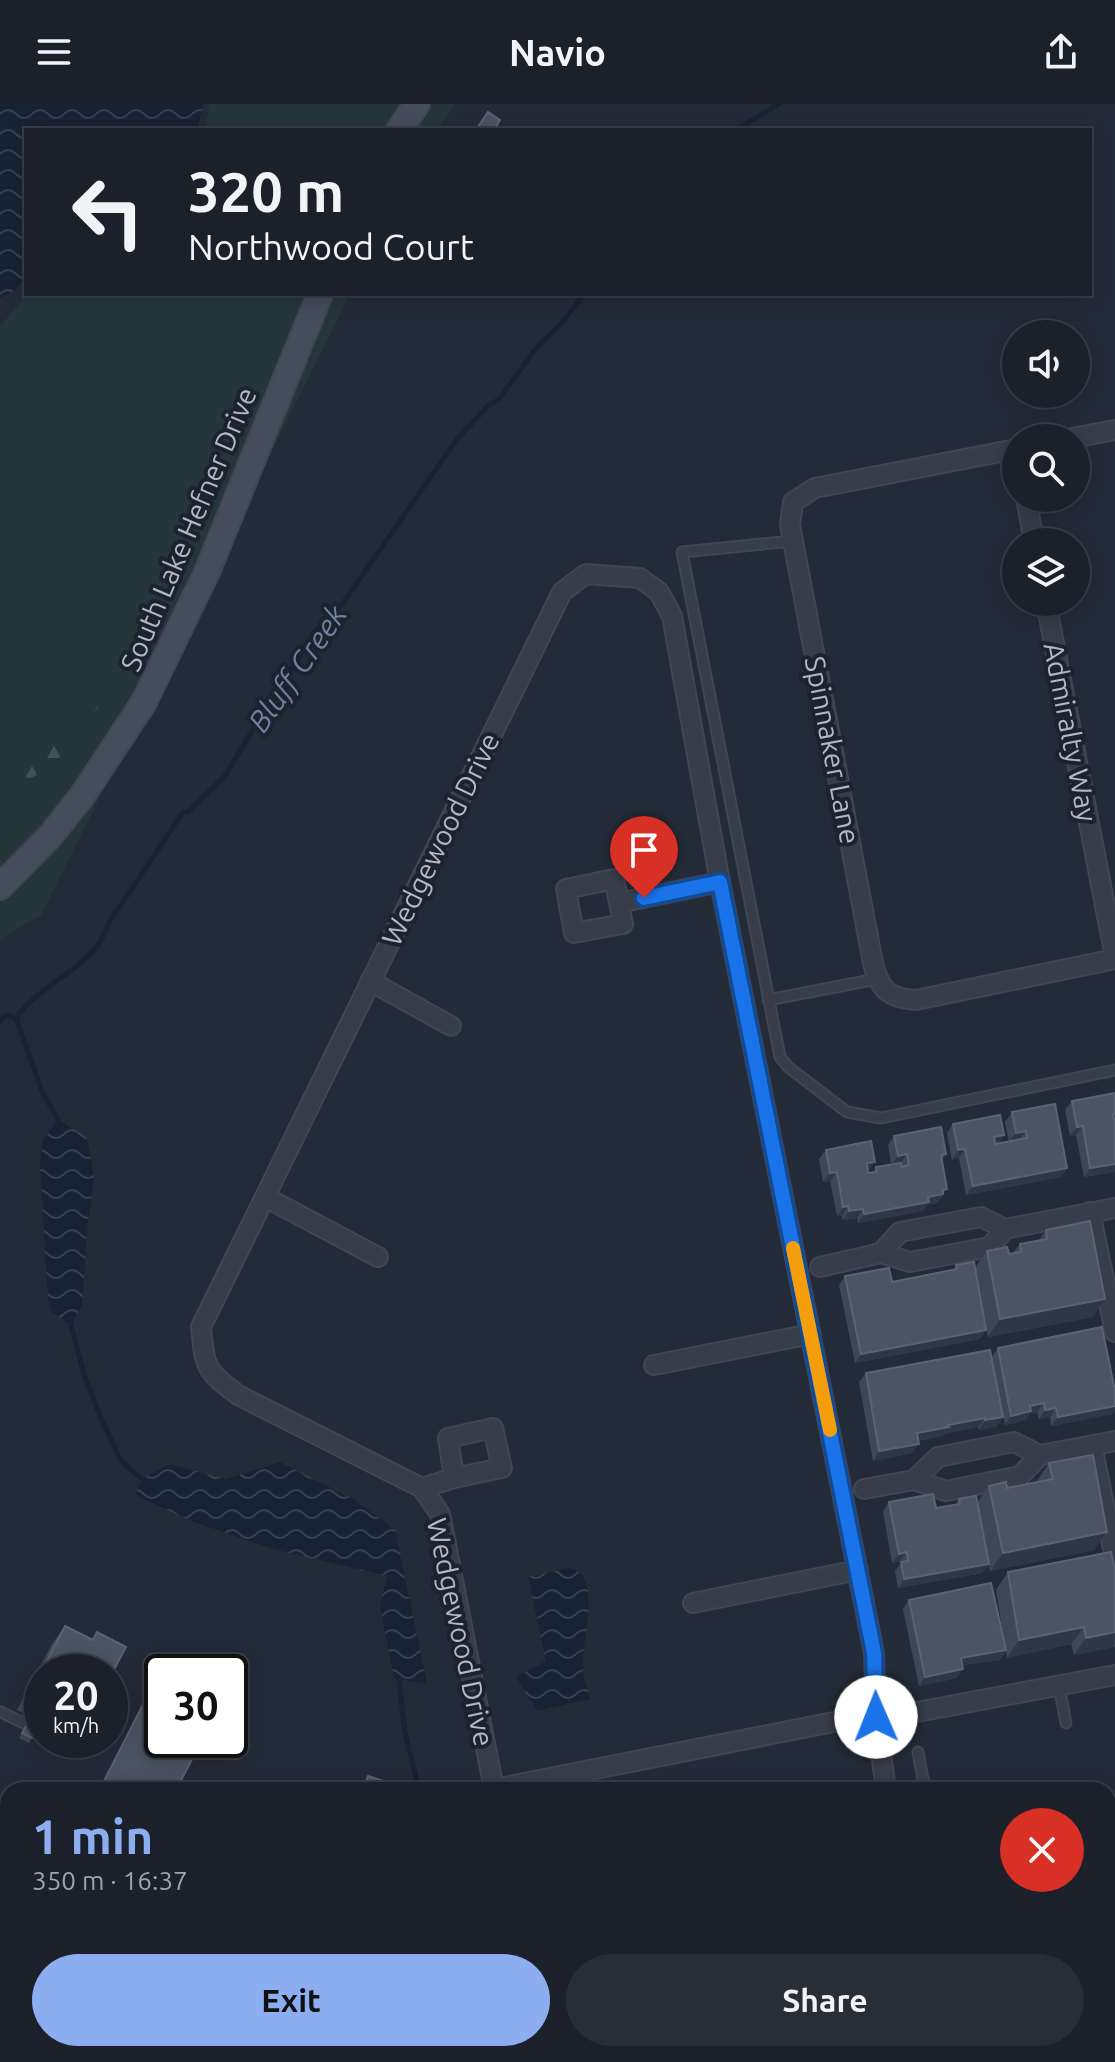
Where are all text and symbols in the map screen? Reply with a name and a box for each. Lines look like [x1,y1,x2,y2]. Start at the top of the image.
icon: menu [32,30,76,74]
icon: share [1039,30,1083,74]
text: Navio [509,32,606,73]
icon: left [56,160,160,264]
text: 320 m [188,160,344,223]
text: Northwood Court [188,226,474,267]
map controls [1002,320,1090,616]
button: sound [1002,320,1090,408]
street label: South Lake Hefner Drive [114,383,262,675]
button: search [1002,424,1090,512]
button: layers [1002,528,1090,616]
water label: Bluff Creek [241,598,353,738]
street label: Admiralty Way [1038,640,1104,824]
street label: Spinnaker Lane [800,654,866,846]
street label: Wedgewood Drive [375,728,505,950]
pin [610,816,678,898]
icon: arrive [622,828,666,872]
street label: Wedgewood Drive [422,1515,500,1749]
speed limit sign: 30 [144,1654,248,1758]
text: 20 [53,1673,99,1718]
position arrow [834,1675,918,1759]
text: km/h [53,1714,99,1737]
button: close [1000,1808,1084,1892]
text: 1 min [32,1809,153,1863]
text: 350 m · 16:37 [32,1866,188,1895]
button: Exit [32,1954,550,2046]
button: Share [566,1954,1084,2046]

